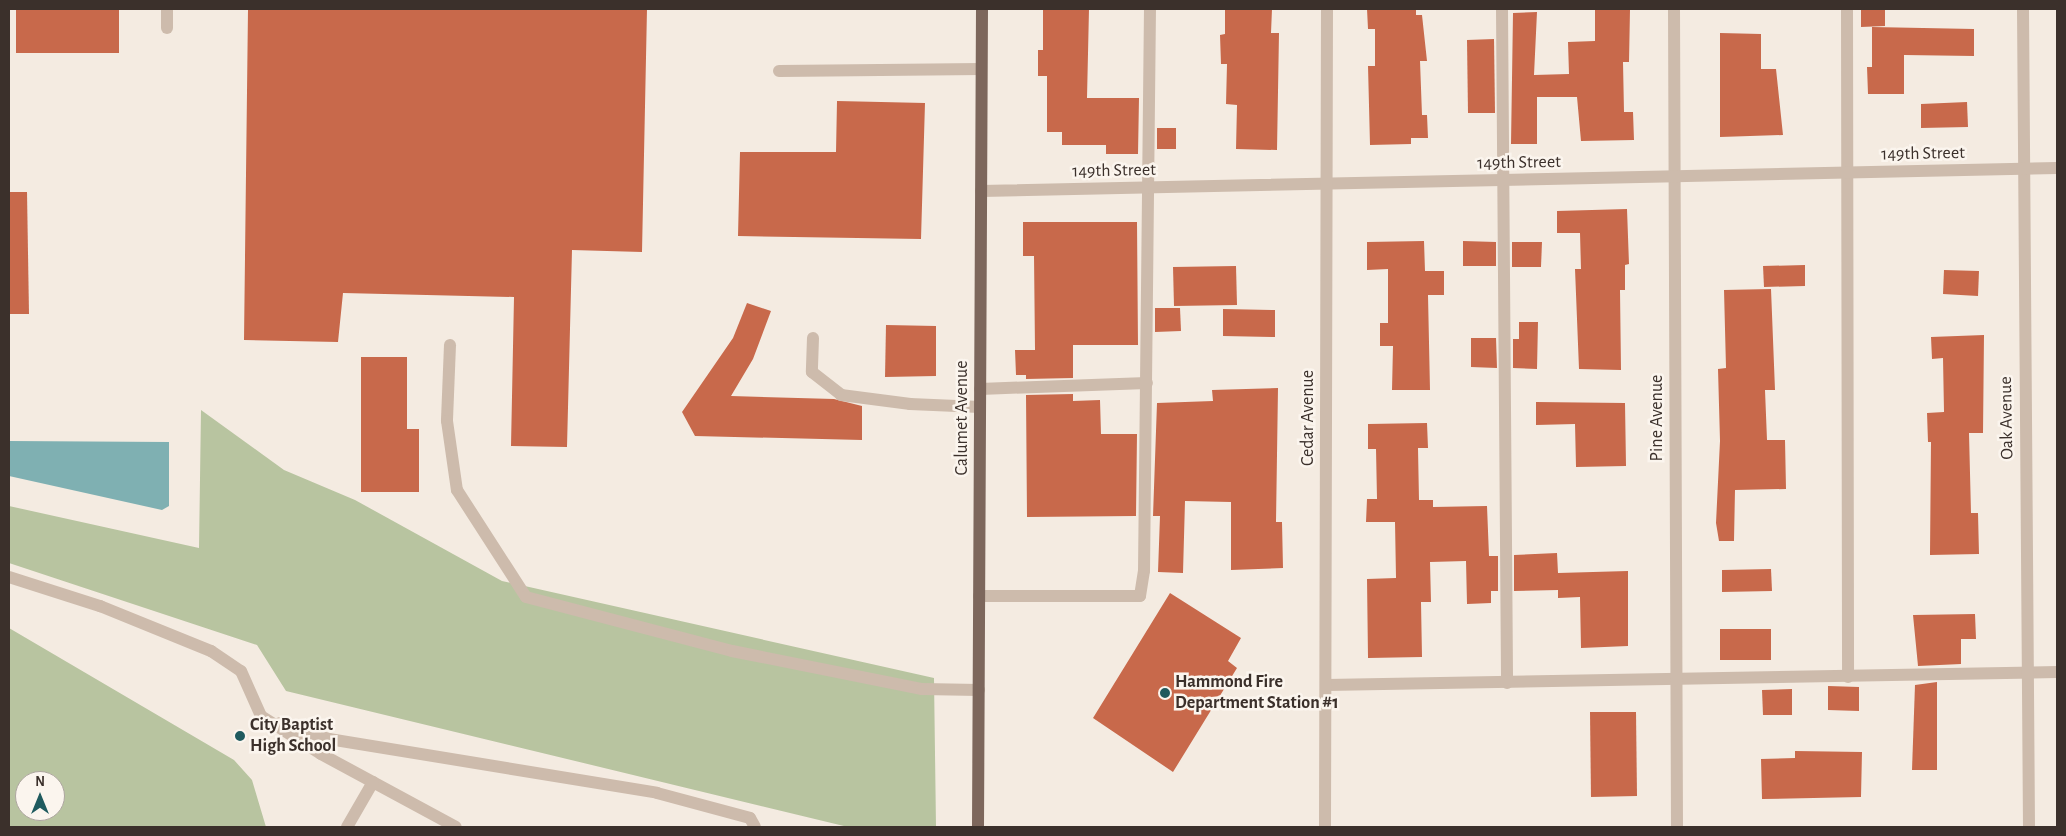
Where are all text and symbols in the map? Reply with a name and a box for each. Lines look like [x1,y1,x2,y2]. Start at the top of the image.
street label: 149th Street [1881,142,1965,166]
street label: 149th Street [1477,151,1561,175]
street label: 149th Street [1072,159,1156,183]
street label: Calumet Avenue [951,360,973,476]
street label: Cedar Avenue [1297,370,1319,466]
street label: Pine Avenue [1646,375,1668,461]
street label: Oak Avenue [1995,376,2019,460]
place label: Hammond Fire Department Station #1 [1175,672,1339,714]
marker: Hammond Fire Department Station #1 [1159,687,1171,699]
place label: City Baptist High School [250,715,336,758]
marker: City Baptist High School [234,730,246,742]
north arrow [15,771,65,821]
text: N [35,775,45,789]

